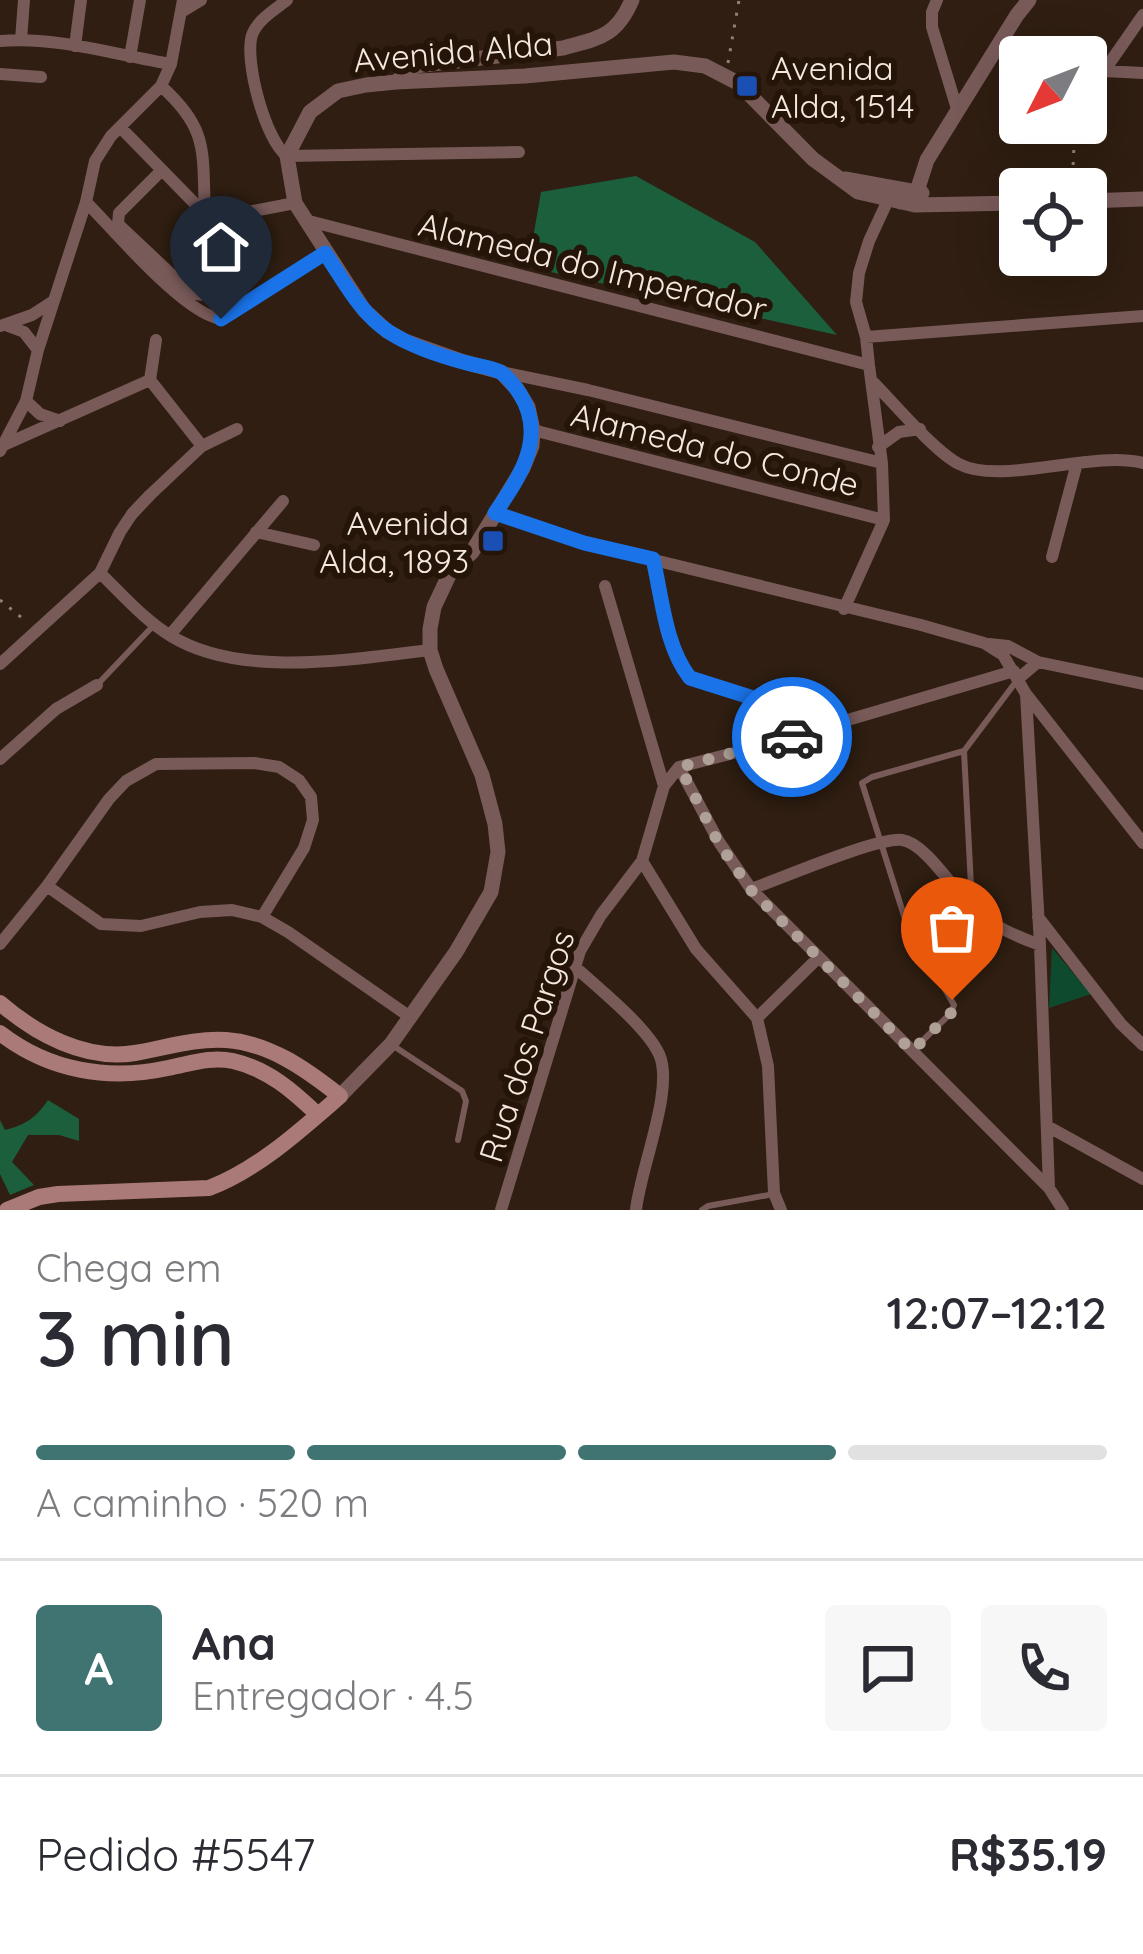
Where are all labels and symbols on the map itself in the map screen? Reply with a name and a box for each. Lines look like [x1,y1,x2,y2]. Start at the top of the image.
street label: Avenida Alda [352,22,554,80]
north arrow [999,36,1107,144]
place label: Avenida Alda, 1514 [771,47,914,126]
marker: Avenida Alda, 1514 [734,73,760,99]
pin [170,196,272,319]
street label: Alameda do Imperador [415,203,772,329]
street label: Alameda do Conde [567,393,863,505]
place label: Avenida Alda, 1893 [319,502,469,581]
marker: Avenida Alda, 1893 [480,528,506,554]
courier [732,677,852,797]
pin [901,877,1003,1000]
street label: Rua dos Pargos [469,925,583,1167]

